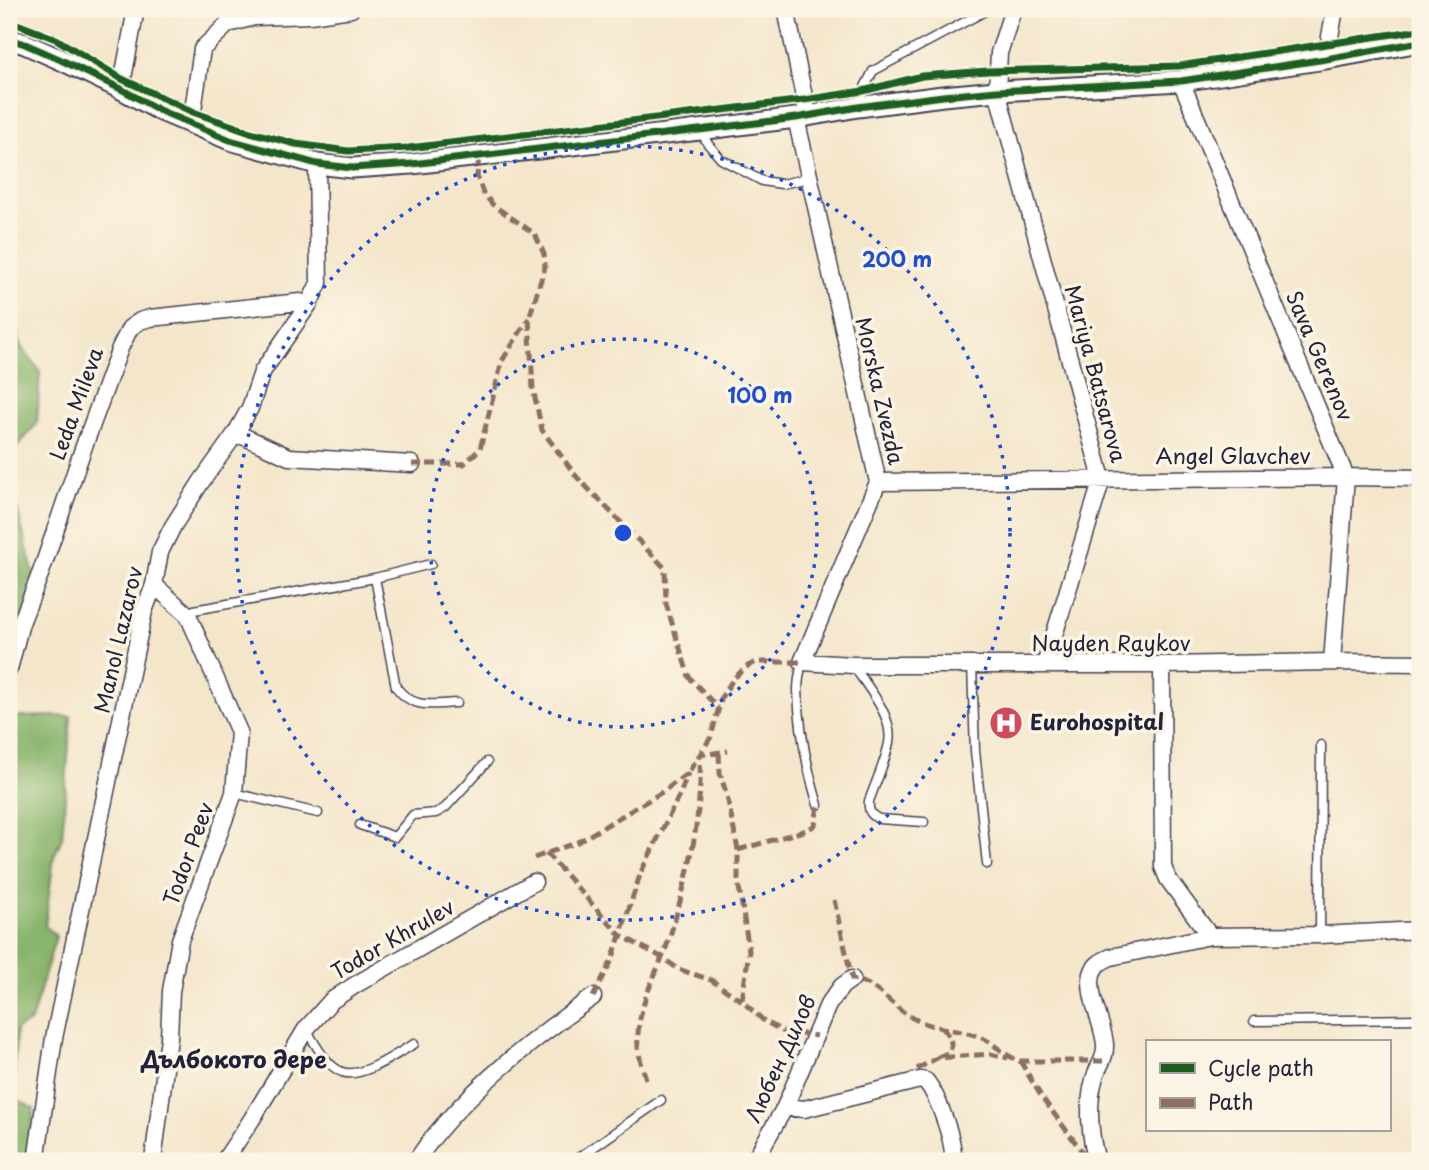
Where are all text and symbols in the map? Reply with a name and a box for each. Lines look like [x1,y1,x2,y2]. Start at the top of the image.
text: 200 m [862,242,932,274]
street label: Mariya Batsarova [1058,281,1136,466]
street label: Sava Gerenov [1279,285,1363,426]
street label: Morska Zvezda [848,314,914,468]
street label: Leda Mileva [40,342,110,464]
text: 100 m [727,378,793,410]
street label: Angel Glavchev [1156,439,1311,471]
centre of rings [611,521,635,545]
street label: Manol Lazarov [85,563,150,716]
street label: Nayden Raykov [1032,626,1191,658]
hospital icon: Eurohospital [987,704,1025,742]
place label: Eurohospital [1030,705,1164,737]
street label: Todor Peev [154,797,221,909]
street label: Todor Khrulev [324,890,460,986]
street label: Любен Дилов [736,989,823,1127]
legend [1146,1040,1390,1132]
district label: Дълбокото дере [140,1041,327,1076]
text: Cycle path [1208,1051,1314,1083]
text: Path [1208,1085,1253,1117]

